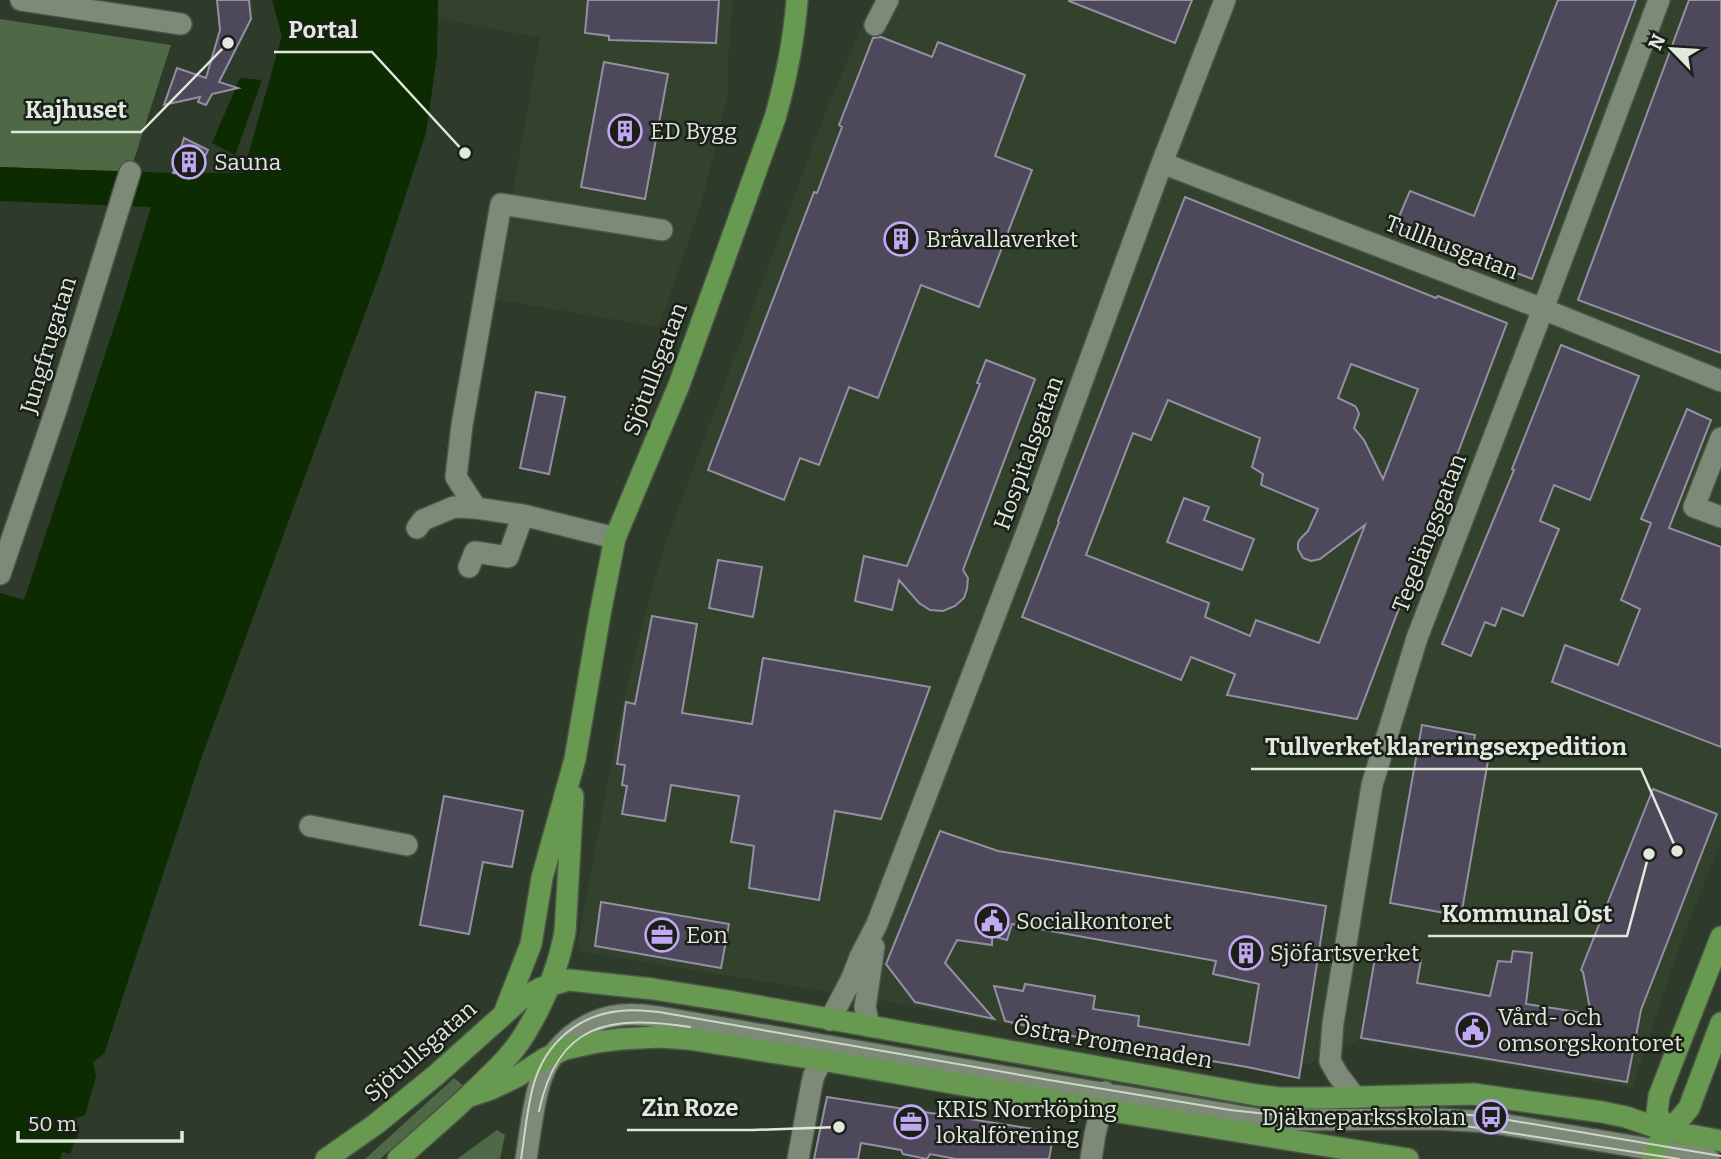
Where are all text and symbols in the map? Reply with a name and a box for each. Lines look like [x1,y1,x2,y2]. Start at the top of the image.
callout: Portal [274,7,372,52]
north arrow [1637,14,1707,84]
text: Portal [288,16,358,44]
text: N [1644,30,1671,54]
callout: Kajhuset [11,87,141,132]
text: Kajhuset [25,96,127,124]
building icon: ED Bygg [606,112,644,150]
place label: ED Bygg [650,117,737,145]
building icon: Sauna [170,143,208,181]
place label: Sauna [214,148,282,176]
street label: Tullhusgatan [1381,209,1523,285]
building icon: Bråvallaverket [882,220,920,258]
place label: Bråvallaverket [926,225,1078,253]
street label: Jungfrugatan [14,273,82,418]
street label: Sjötullsgatan [617,298,693,439]
street label: Hospitalsgatan [987,372,1069,534]
street label: Tegelängsgatan [1386,449,1472,616]
callout: Tullverket klareringsexpedition [1251,724,1641,769]
text: Tullverket klareringsexpedition [1265,733,1628,761]
callout: Kommunal Öst [1428,891,1627,936]
text: Kommunal Öst [1442,900,1613,928]
public building icon: Socialkontoret [973,902,1011,940]
place label: Socialkontoret [1016,907,1172,935]
office icon: Eon [643,916,681,954]
place label: Eon [686,921,728,949]
building icon: Sjöfartsverket [1227,934,1265,972]
place label: Sjöfartsverket [1270,939,1419,967]
street label: Sjötullsgatan [358,994,482,1108]
place label: Vård- och omsorgskontoret [1498,1003,1683,1057]
public building icon: Vård- och omsorgskontoret [1454,1011,1492,1049]
street label: Östra Promenaden [1011,1012,1215,1074]
callout: Zin Roze [627,1085,752,1130]
text: Zin Roze [642,1094,738,1122]
place label: KRIS Norrköping lokalförening [936,1095,1117,1149]
bus stop icon: Djäkneparksskolan [1472,1098,1510,1136]
scale bar [18,1100,182,1144]
office icon: KRIS Norrköping lokalförening [892,1103,930,1141]
place label: Djäkneparksskolan [1262,1103,1466,1131]
text: 50 m [28,1111,77,1137]

